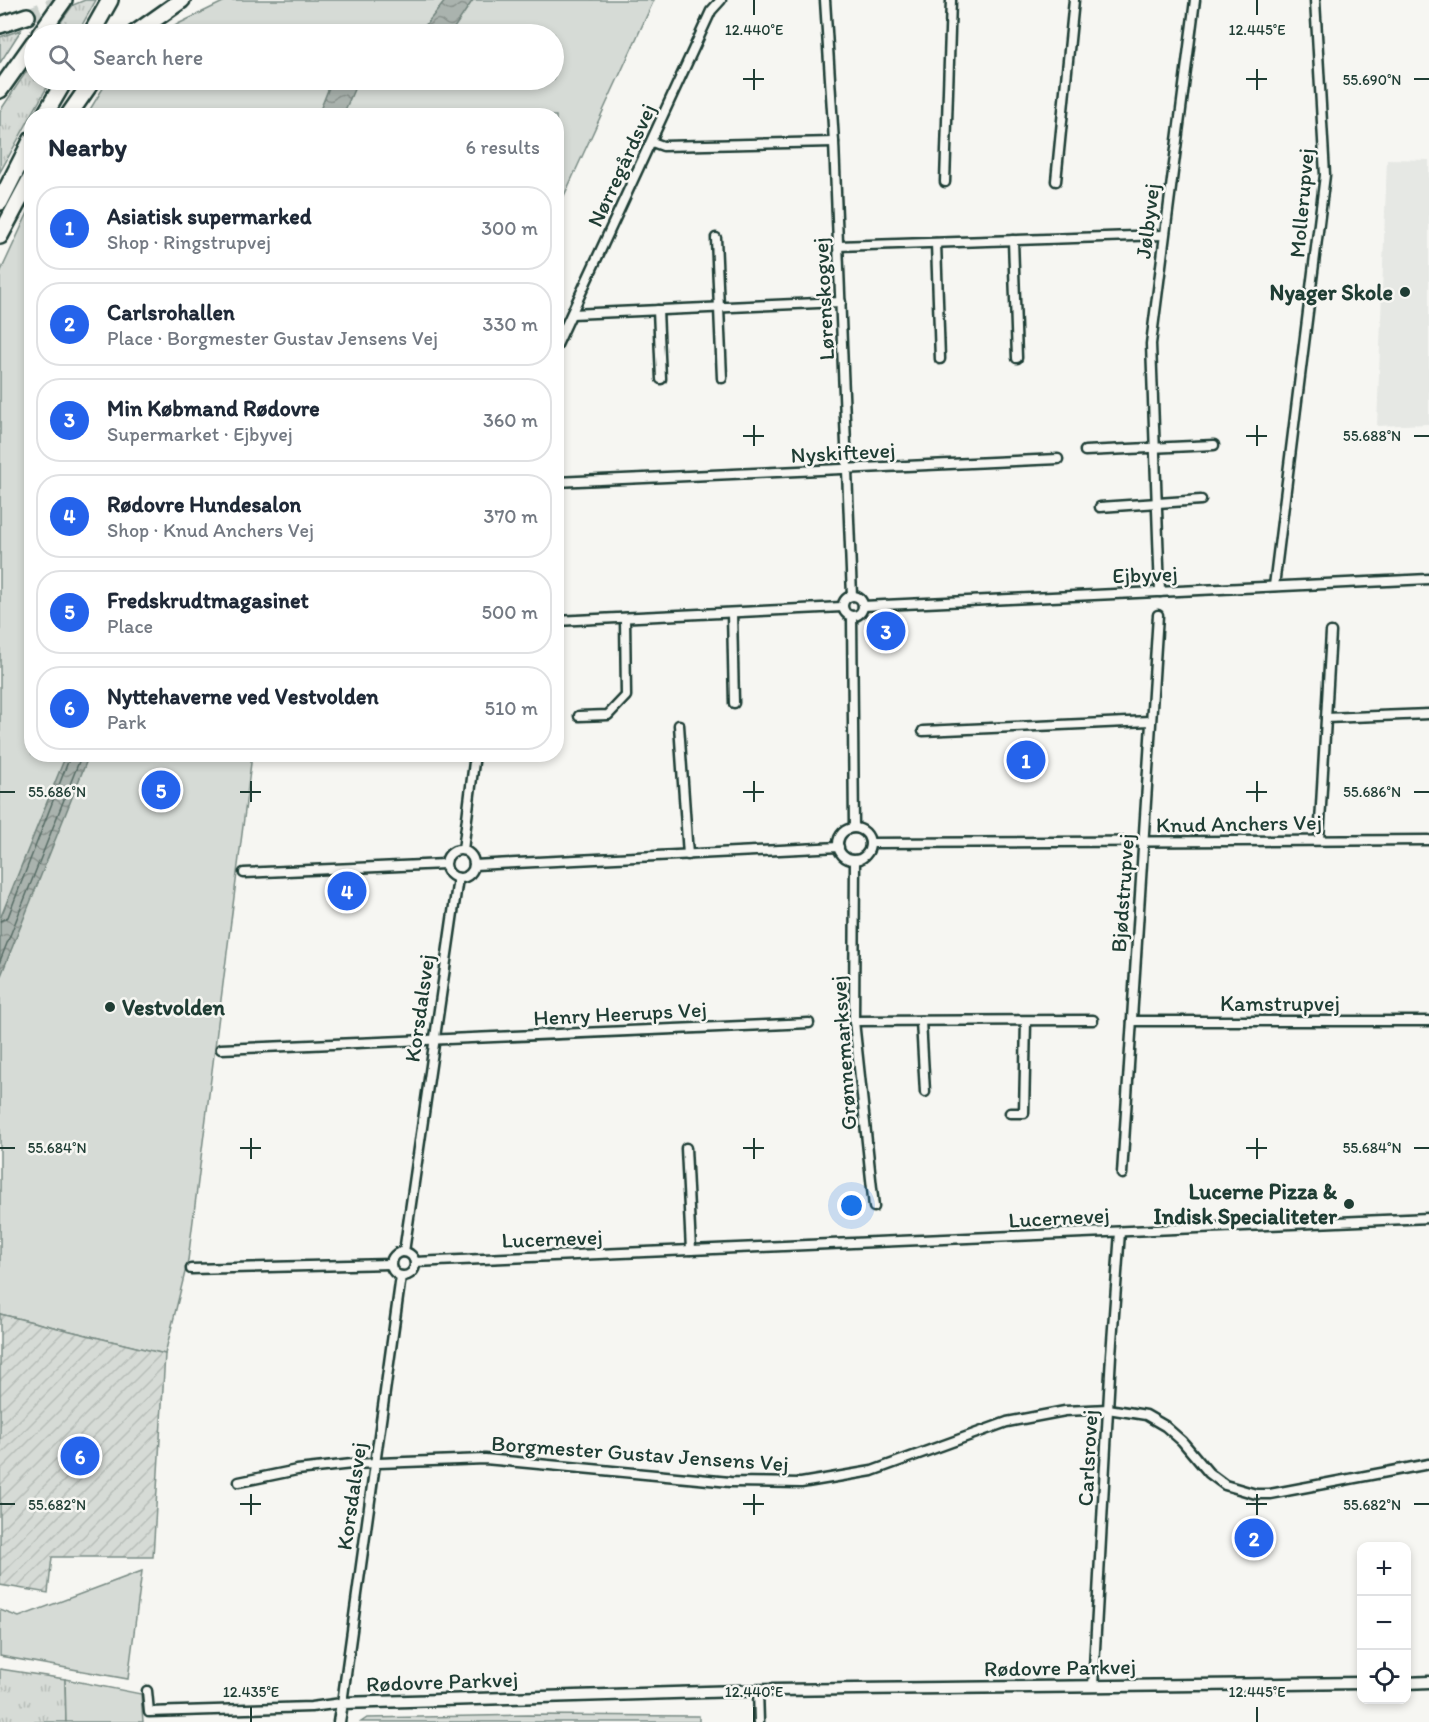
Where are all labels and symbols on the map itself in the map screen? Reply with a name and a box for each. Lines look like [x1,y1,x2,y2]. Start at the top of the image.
text: 12.440°E [725,21,783,39]
text: 12.445°E [1228,21,1286,39]
text: 55.690°N [1342,71,1402,89]
street label: Nørregårdsvej [581,99,662,231]
street label: Mollerupvej [1283,147,1320,259]
street label: Jølbyvej [1129,182,1166,260]
street label: Lørenskogvej [807,237,840,361]
place label: Nyager Skole [1270,279,1393,306]
marker: Nyager Skole [1398,285,1412,299]
text: 55.688°N [1343,427,1401,445]
street label: Nyskiftevej [790,436,896,469]
street label: Ejbyvej [1112,560,1178,589]
pin: 3 [866,608,906,654]
pin: 1 [1006,738,1046,783]
pin: 5 [142,768,180,812]
text: 55.686°N [28,783,86,801]
text: 55.686°N [1343,783,1401,801]
street label: Knud Anchers Vej [1156,809,1322,838]
street label: Bjødstrupvej [1105,833,1140,953]
pin: 4 [328,868,366,914]
street label: Korsdalsvej [399,952,440,1064]
street label: Grønnemarksvej [825,975,862,1131]
street label: Kamstrupvej [1220,990,1340,1017]
place label: Vestvolden [122,994,226,1021]
street label: Henry Heerups Vej [533,995,707,1032]
marker: Vestvolden [103,1000,117,1014]
text: 55.684°N [27,1139,87,1157]
text: 55.684°N [1342,1139,1402,1157]
place label: Lucerne Pizza & Indisk Specialiteter [1154,1178,1338,1230]
your location [837,1191,866,1220]
marker: Lucerne Pizza & Indisk Specialiteter [1342,1197,1356,1211]
street label: Lucernevej [1008,1201,1110,1234]
street label: Lucernevej [501,1223,603,1254]
street label: Carlsrovej [1071,1409,1104,1507]
street label: Borgmester Gustav Jensens Vej [490,1430,790,1477]
pin: 6 [60,1434,100,1478]
street label: Korsdalsvej [331,1440,372,1552]
text: 55.682°N [28,1496,86,1514]
text: 55.682°N [1343,1496,1401,1514]
pin: 2 [1234,1516,1274,1560]
street label: Rødovre Parkvej [984,1653,1136,1682]
street label: Rødovre Parkvej [365,1665,519,1698]
text: 12.435°E [223,1683,279,1701]
text: 12.440°E [725,1683,783,1701]
text: 12.445°E [1228,1683,1286,1701]

